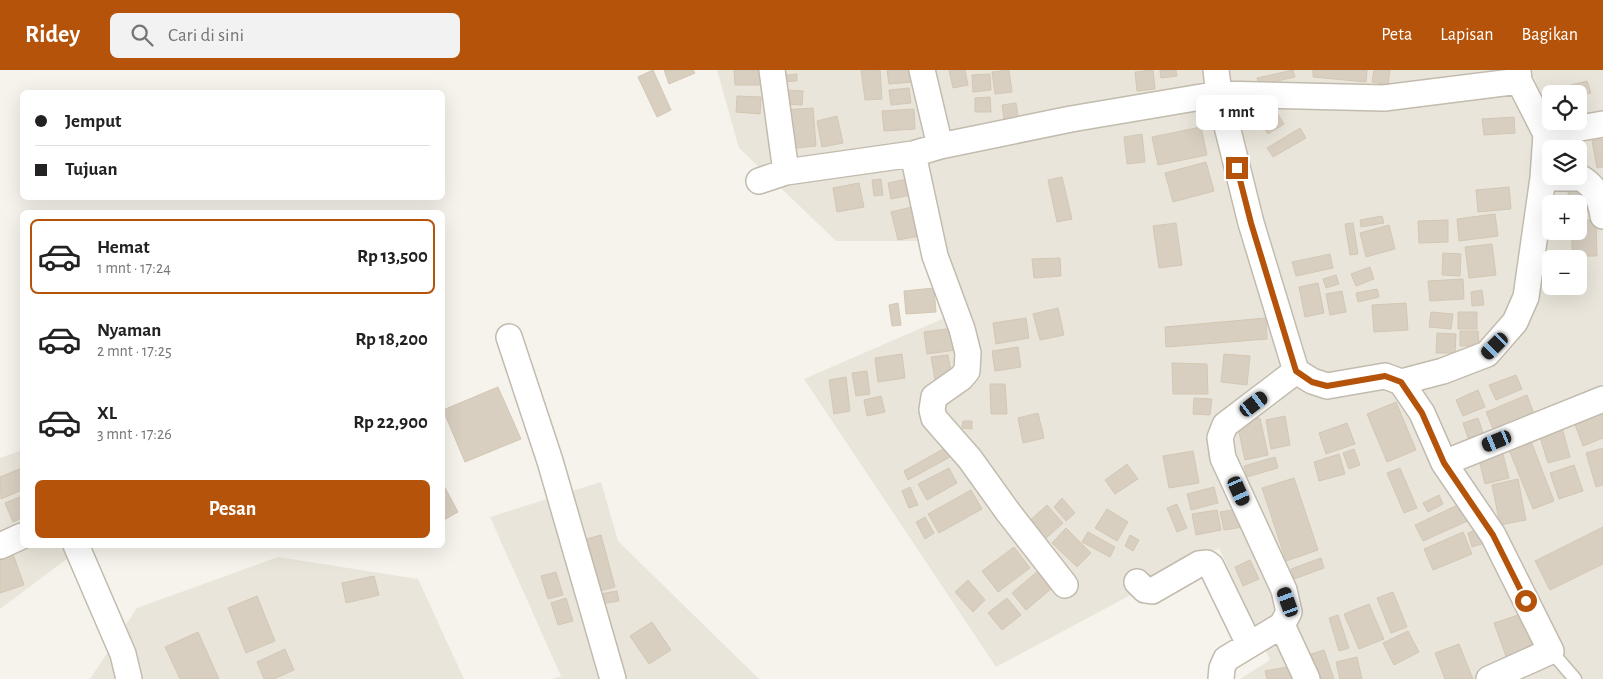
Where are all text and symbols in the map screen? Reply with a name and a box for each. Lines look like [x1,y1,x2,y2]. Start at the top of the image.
search box [110,13,460,58]
icon: search [128,21,156,49]
text: Ridey [25,23,80,47]
text: Cari di sini [168,26,244,45]
text: Peta [1381,26,1412,44]
text: Lapisan [1440,26,1494,44]
text: Bagikan [1522,26,1578,44]
map controls [1542,85,1587,295]
button: locate [1542,85,1587,130]
callout: 1 mnt [1196,96,1278,131]
text: 1 mnt [1220,104,1254,120]
text: Jemput [65,112,121,131]
button: layers [1542,140,1587,185]
route end [1226,157,1248,179]
text: Tujuan [65,160,118,179]
button: + [1542,195,1587,240]
icon: car [37,234,82,279]
text: Hemat [97,238,150,257]
text: Rp 13,500 [357,247,428,266]
button: − [1542,250,1587,295]
text: 1 mnt · 17:24 [97,260,171,276]
icon: car [37,317,82,362]
text: Nyaman [97,321,161,340]
text: Rp 18,200 [355,330,428,349]
car [1479,330,1510,362]
text: 2 mnt · 17:25 [97,343,172,359]
car [1237,389,1270,419]
icon: car [37,400,82,445]
text: XL [97,404,117,423]
text: Rp 22,900 [353,413,428,432]
text: 3 mnt · 17:26 [97,426,172,442]
car [1480,428,1513,454]
car [1226,474,1251,508]
button: Pesan [35,480,430,538]
car [1275,585,1300,619]
route start [1515,590,1537,612]

